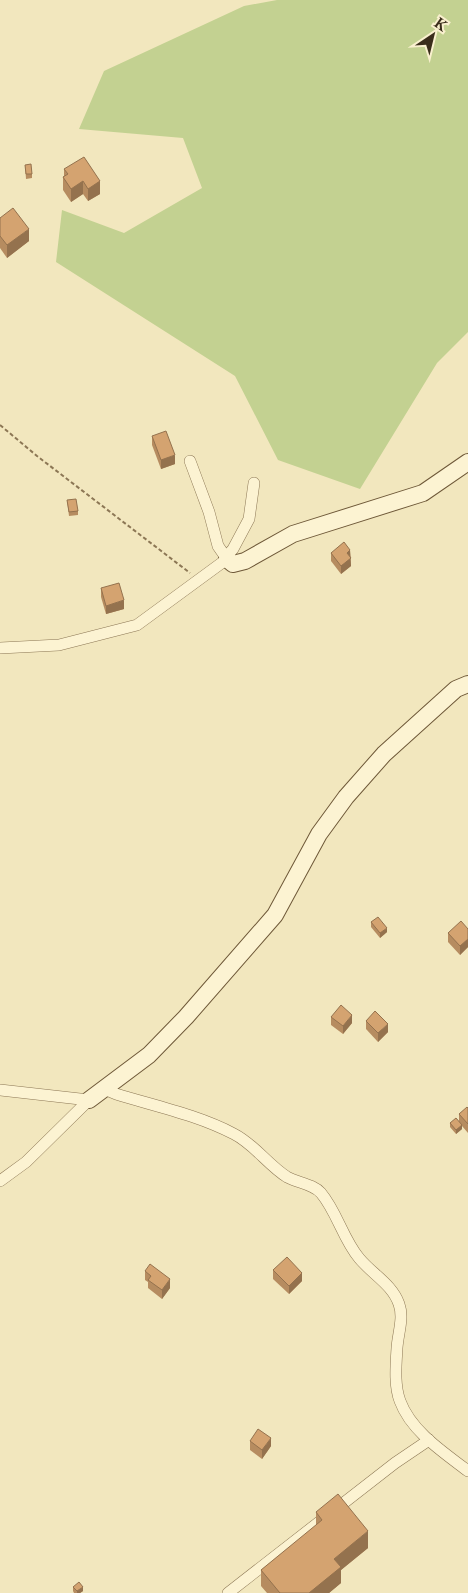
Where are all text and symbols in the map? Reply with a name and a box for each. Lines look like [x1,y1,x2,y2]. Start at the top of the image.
north arrow [408,10,458,60]
text: K [431,14,451,35]

